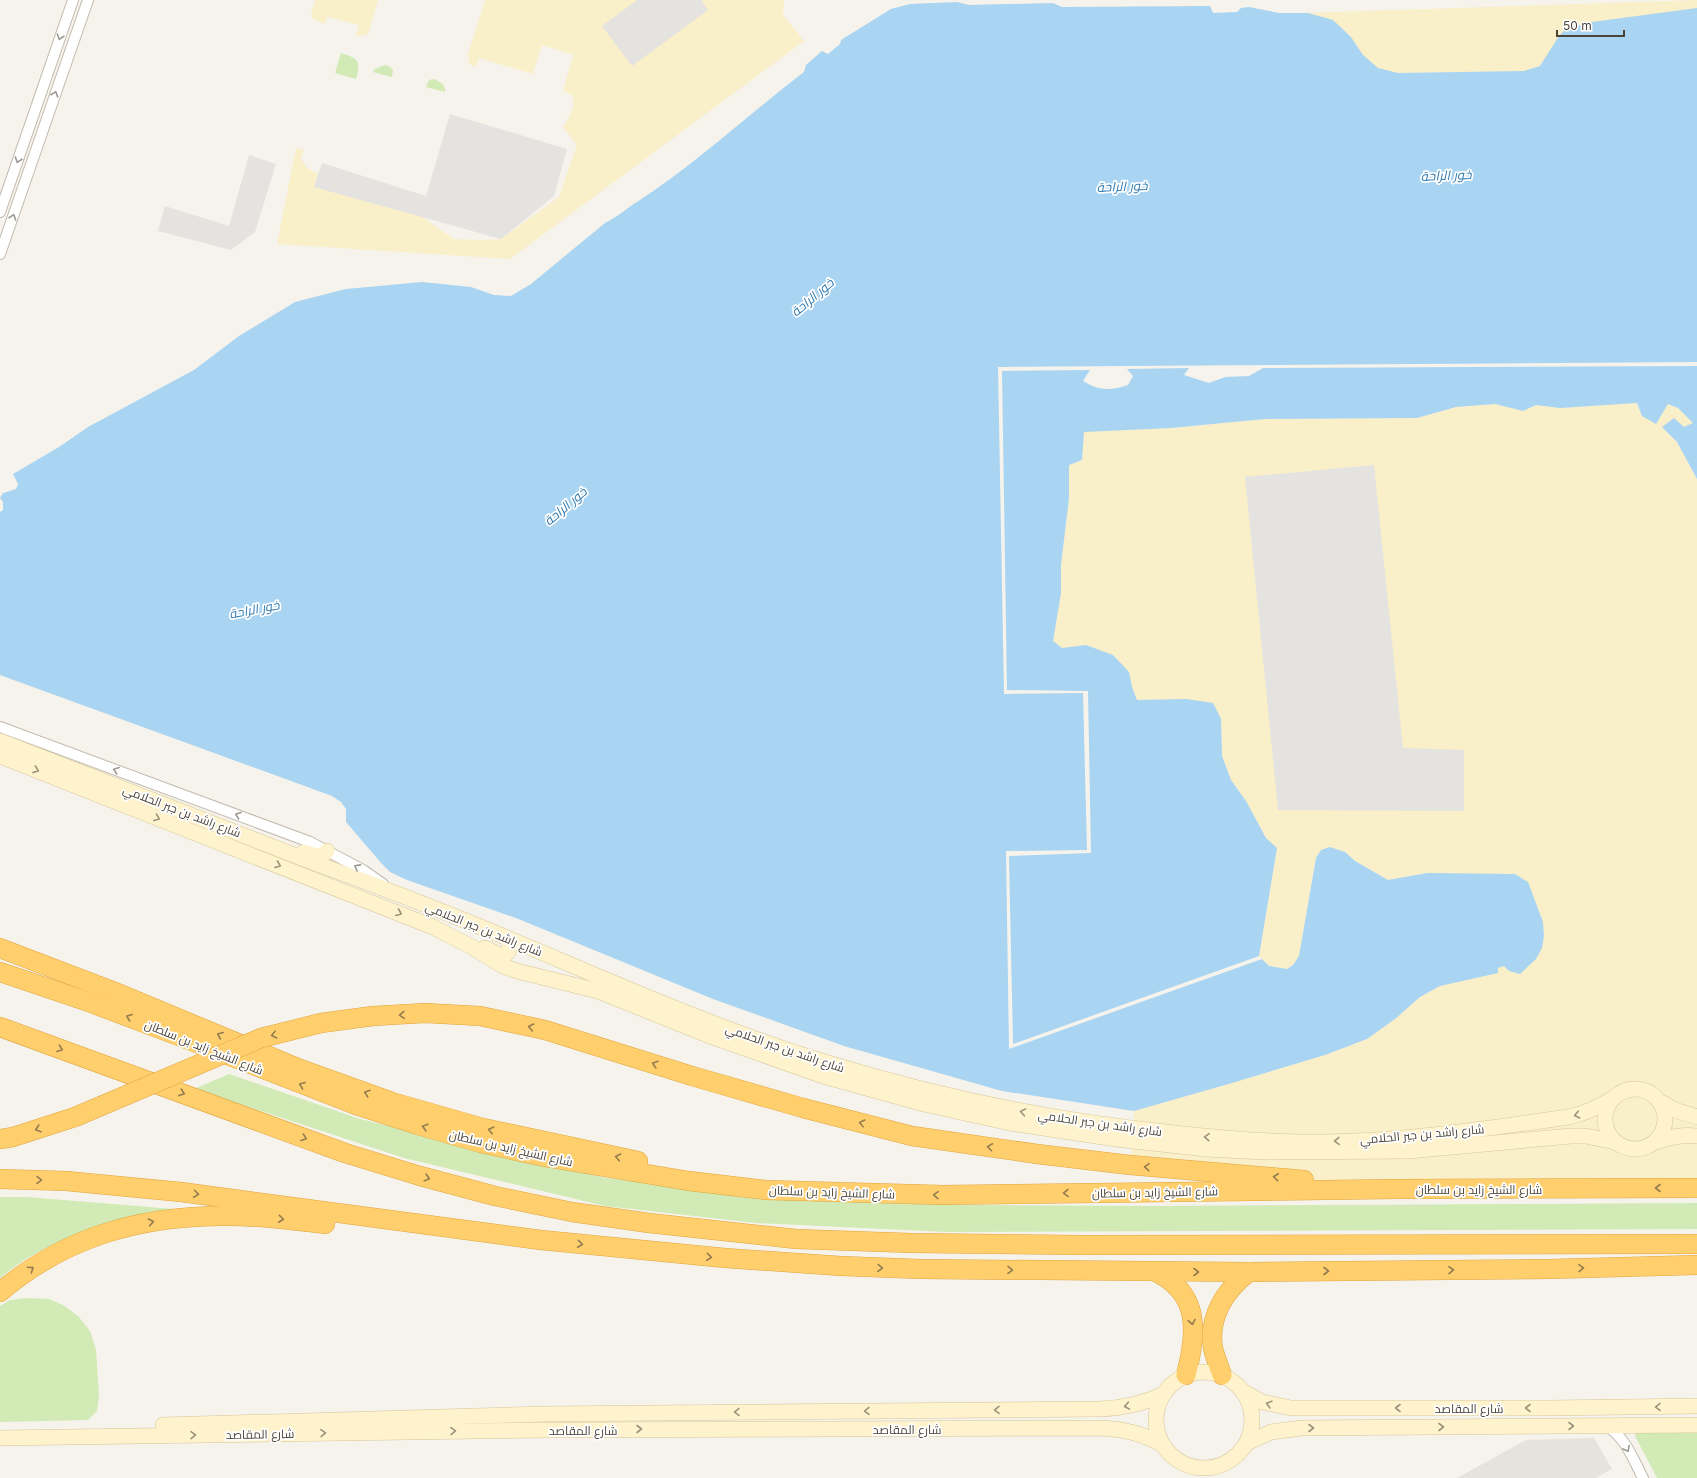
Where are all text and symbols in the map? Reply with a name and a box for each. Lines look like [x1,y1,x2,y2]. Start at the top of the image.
scale bar [1557,12,1624,38]
text: 50 m [1563,18,1592,33]
one-way arrow [56,33,65,40]
one-way arrow [51,91,59,98]
one-way arrow [14,156,23,163]
water label: خور الراحة [1420,166,1473,184]
water label: خور الراحة [1096,177,1149,195]
one-way arrow [8,214,16,221]
water label: خور الراحة [787,274,837,320]
water label: خور الراحة [540,483,590,529]
water label: خور الراحة [227,596,281,622]
one-way arrow [32,765,40,773]
one-way arrow [113,767,120,775]
street label: شارع راشد بن جبر الحلامي [120,782,243,843]
one-way arrow [235,812,242,820]
one-way arrow [154,813,161,821]
one-way arrow [275,860,282,868]
one-way arrow [354,865,361,872]
street label: شارع راشد بن جبر الحلامي [422,899,545,962]
one-way arrow [396,908,403,916]
one-way arrow [399,1010,405,1019]
one-way arrow [126,1014,133,1022]
street label: شارع الشيخ زايد بن سلطان [142,1016,265,1079]
street label: شارع راشد بن جبر الحلامي [722,1021,847,1078]
one-way arrow [528,1023,534,1031]
one-way arrow [271,1030,277,1038]
one-way arrow [216,1032,224,1040]
one-way arrow [56,1044,63,1052]
one-way arrow [652,1060,659,1069]
one-way arrow [299,1081,306,1089]
one-way arrow [178,1088,185,1097]
one-way arrow [363,1089,370,1098]
street label: شارع راشد بن جبر الحلامي [1037,1107,1163,1142]
one-way arrow [1020,1108,1026,1116]
one-way arrow [1574,1110,1581,1119]
one-way arrow [859,1119,866,1128]
street label: شارع راشد بن جبر الحلامي [1359,1121,1485,1150]
one-way arrow [422,1123,429,1132]
one-way arrow [35,1124,42,1133]
street label: شارع الشيخ زايد بن سلطان [448,1126,574,1171]
one-way arrow [488,1127,494,1135]
one-way arrow [1204,1132,1210,1141]
one-way arrow [300,1133,307,1141]
one-way arrow [1334,1137,1340,1146]
one-way arrow [987,1143,993,1152]
one-way arrow [615,1154,622,1162]
one-way arrow [1144,1162,1150,1171]
one-way arrow [1273,1173,1279,1182]
one-way arrow [424,1174,430,1182]
one-way arrow [36,1176,42,1184]
street label: شارع الشيخ زايد بن سلطان [769,1182,895,1203]
street label: شارع الشيخ زايد بن سلطان [1416,1182,1542,1198]
street label: شارع الشيخ زايد بن سلطان [1092,1183,1218,1202]
one-way arrow [1655,1184,1661,1192]
one-way arrow [193,1189,199,1198]
one-way arrow [1063,1189,1069,1197]
one-way arrow [933,1191,939,1199]
one-way arrow [278,1215,284,1224]
one-way arrow [148,1219,154,1227]
one-way arrow [577,1239,583,1248]
one-way arrow [706,1252,712,1261]
one-way arrow [877,1263,883,1272]
one-way arrow [1578,1264,1584,1272]
one-way arrow [27,1266,34,1274]
one-way arrow [1007,1266,1013,1274]
one-way arrow [1448,1266,1454,1274]
one-way arrow [1323,1267,1329,1275]
one-way arrow [1193,1268,1199,1276]
one-way arrow [1187,1319,1196,1325]
one-way arrow [1265,1400,1272,1408]
street label: شارع المقاصد [1435,1401,1503,1417]
one-way arrow [1124,1402,1130,1410]
one-way arrow [1655,1402,1661,1411]
one-way arrow [1395,1404,1401,1412]
one-way arrow [1525,1404,1531,1413]
one-way arrow [994,1406,1000,1414]
one-way arrow [864,1407,870,1415]
one-way arrow [734,1408,740,1416]
street label: شارع المقاصد [873,1422,941,1438]
one-way arrow [1568,1422,1574,1430]
street label: شارع المقاصد [549,1423,617,1439]
one-way arrow [1438,1423,1444,1431]
one-way arrow [1308,1424,1314,1432]
one-way arrow [636,1425,642,1433]
street label: شارع المقاصد [226,1426,295,1443]
one-way arrow [450,1427,456,1435]
one-way arrow [320,1429,326,1437]
one-way arrow [190,1431,196,1439]
one-way arrow [1623,1445,1630,1452]

